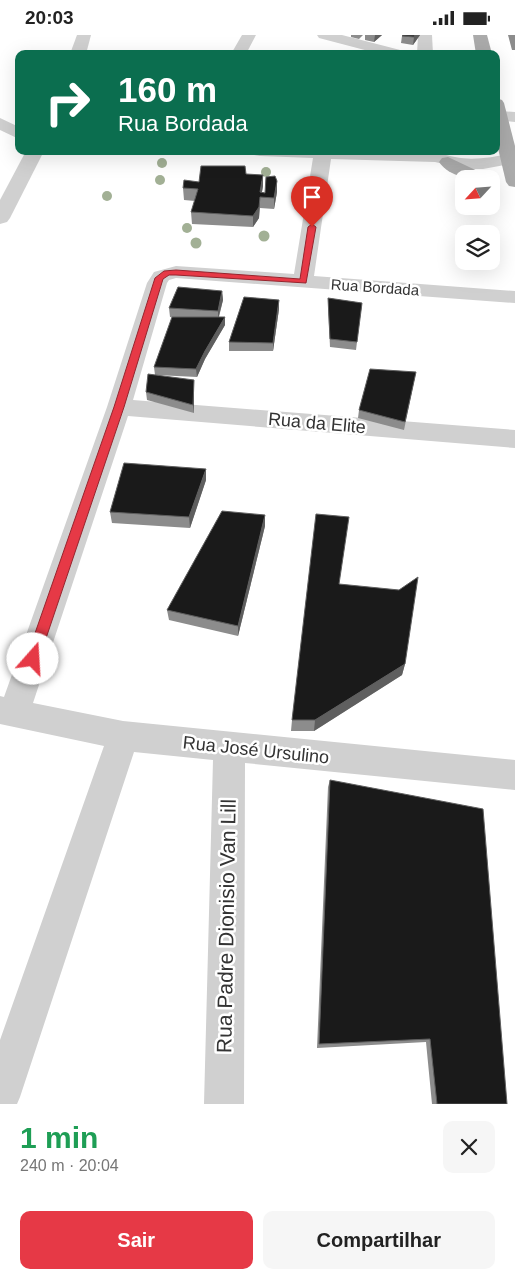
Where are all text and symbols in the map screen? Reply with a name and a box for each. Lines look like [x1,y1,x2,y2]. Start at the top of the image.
text: 20:03 [25,7,74,28]
icon: right [35,70,100,135]
text: 160 m [118,70,217,109]
text: Rua Bordada [118,111,248,136]
north arrow [455,170,500,215]
map controls [455,170,500,270]
pin [291,176,333,227]
icon: arrive [298,183,326,211]
button: layers [455,225,500,270]
street label: Rua Bordada [330,275,420,299]
street label: Rua da Elite [267,409,367,437]
position arrow [6,632,58,684]
street label: Rua José Ursulino [182,732,330,768]
street label: Rua Padre Dionisio Van Lill [212,799,240,1053]
text: 1 min [20,1121,98,1154]
button: close [443,1121,495,1173]
text: 240 m · 20:04 [20,1157,119,1174]
button: Sair [20,1211,253,1269]
button: Compartilhar [263,1211,495,1269]

